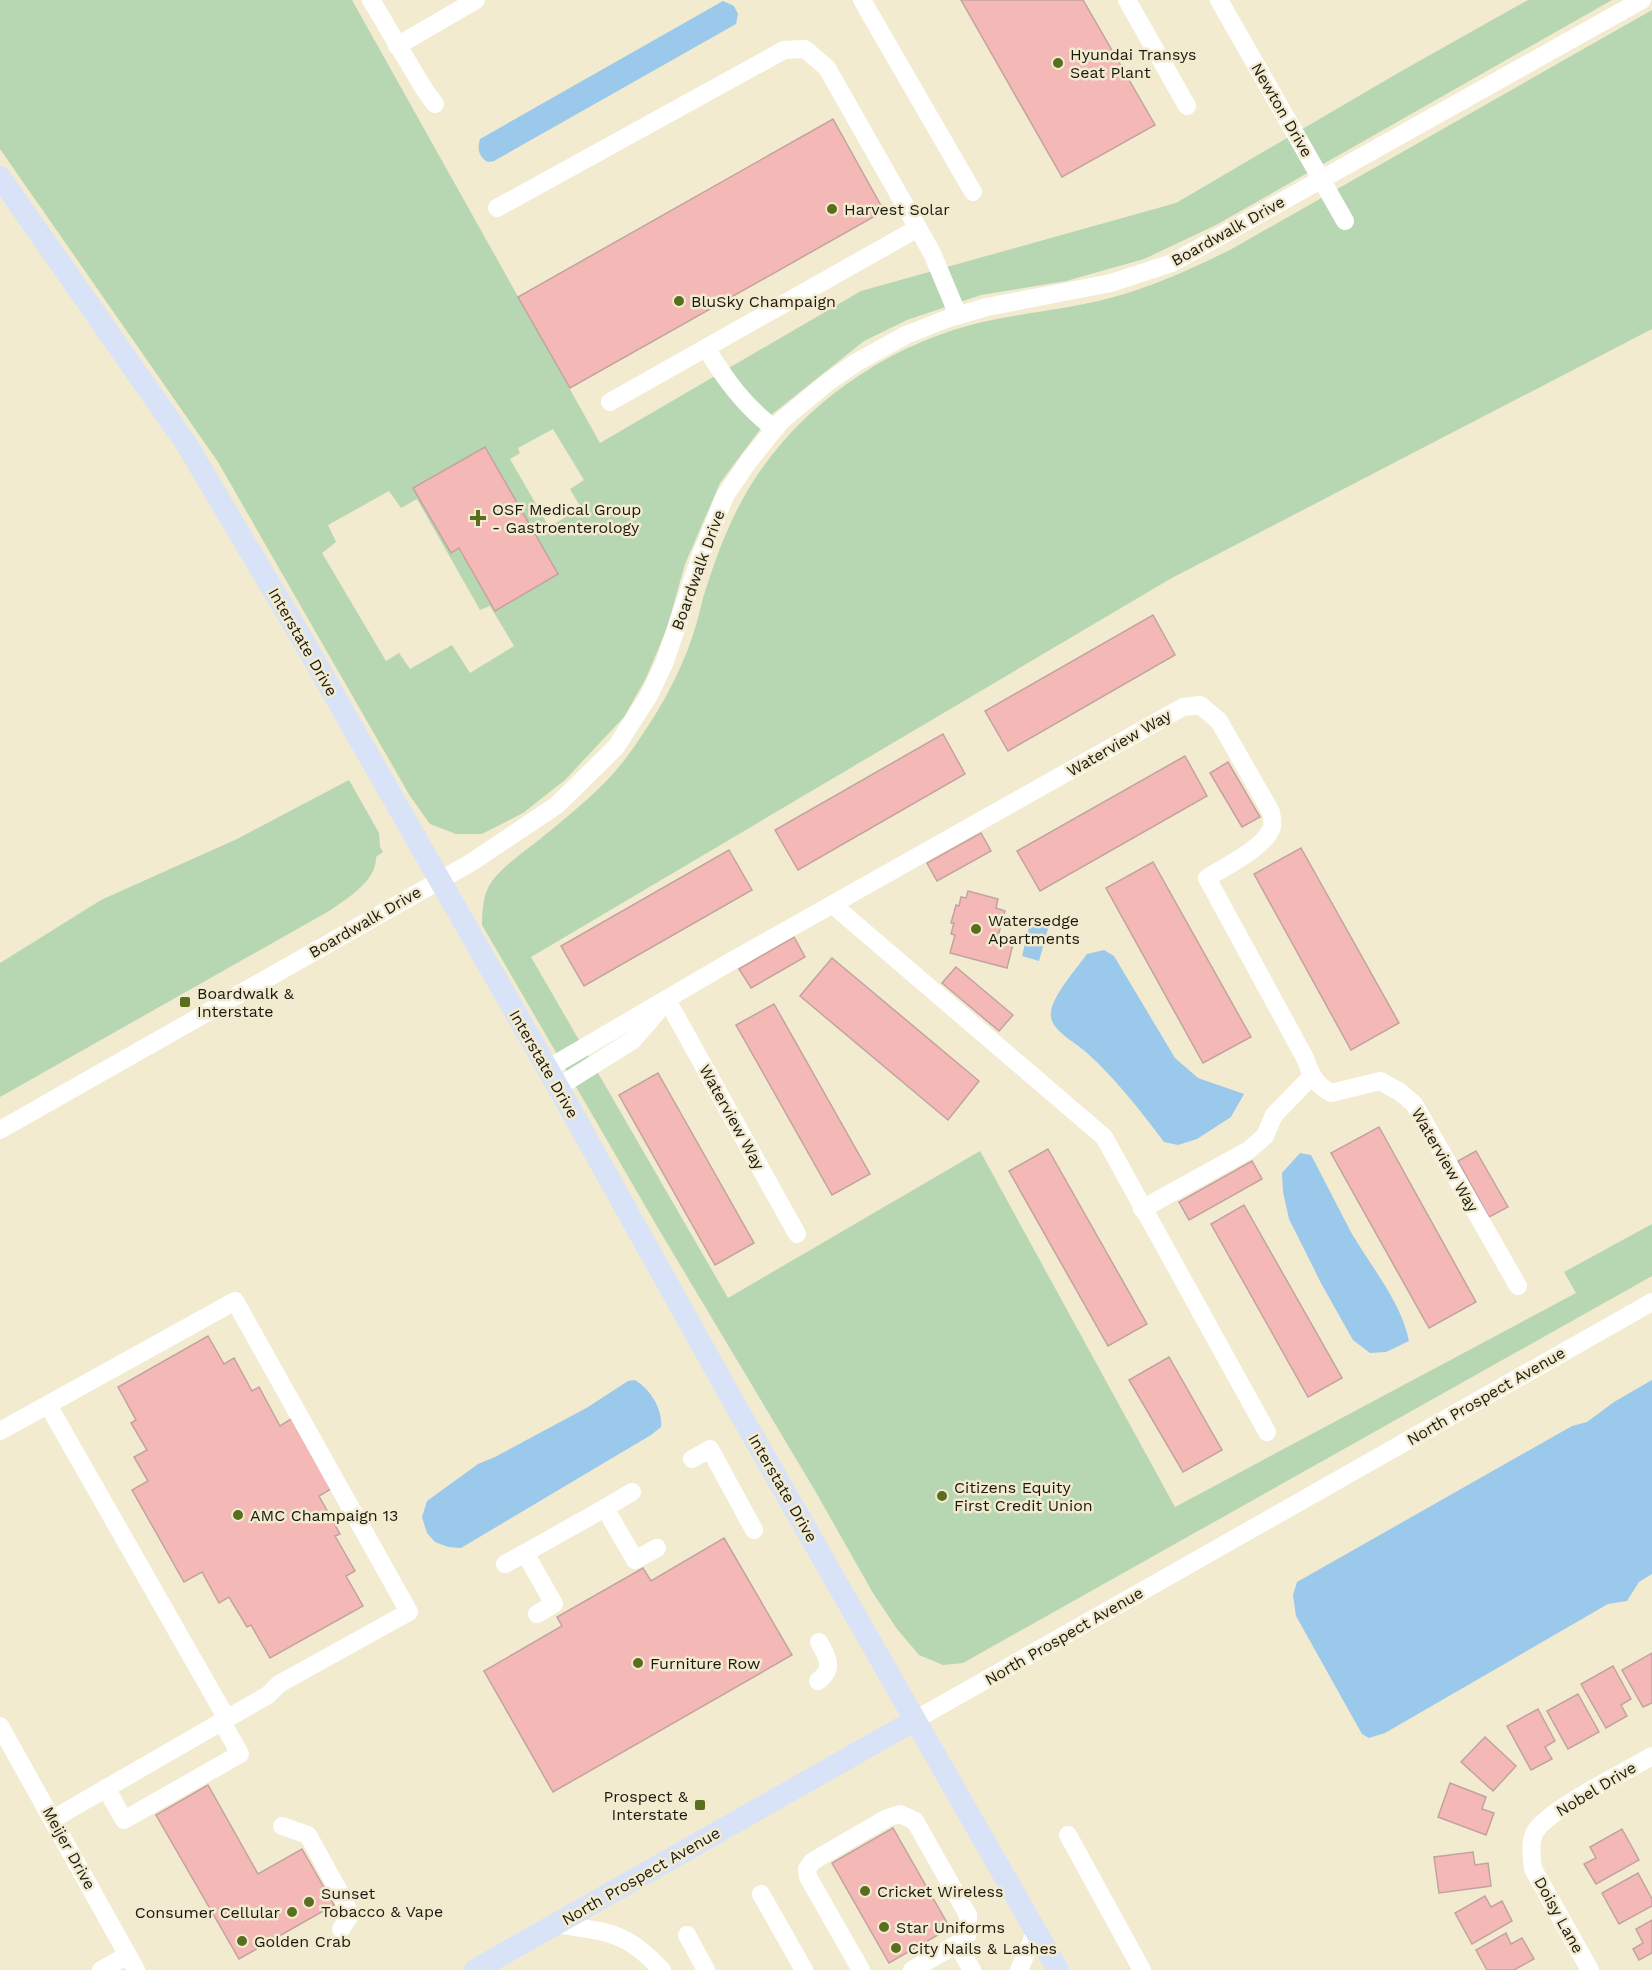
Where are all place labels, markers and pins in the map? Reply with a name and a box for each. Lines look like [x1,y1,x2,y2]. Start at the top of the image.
place label: Hyundai Transys Seat Plant [1070,45,1196,82]
marker: Hyundai Transys Seat Plant [1051,56,1065,70]
place label: Harvest Solar [844,200,950,219]
marker: Harvest Solar [825,202,839,216]
place label: BluSky Champaign [691,292,836,311]
marker: BluSky Champaign [672,294,686,308]
place label: OSF Medical Group - Gastroenterology [492,500,641,537]
marker: OSF Medical Group - Gastroenterology [469,509,487,527]
place label: Watersedge Apartments [988,911,1080,948]
marker: Watersedge Apartments [969,922,983,936]
place label: Boardwalk & Interstate [197,984,295,1021]
marker: Boardwalk & Interstate [178,995,192,1009]
place label: Citizens Equity First Credit Union [954,1478,1093,1515]
marker: Citizens Equity First Credit Union [935,1489,949,1503]
place label: AMC Champaign 13 [250,1506,398,1525]
marker: AMC Champaign 13 [231,1508,245,1522]
place label: Furniture Row [650,1654,760,1673]
marker: Furniture Row [631,1656,645,1670]
place label: Prospect & Interstate [604,1787,689,1824]
marker: Prospect & Interstate [693,1798,707,1812]
place label: Cricket Wireless [877,1882,1003,1901]
place label: Sunset Tobacco & Vape [321,1884,443,1921]
marker: Cricket Wireless [858,1884,872,1898]
marker: Sunset Tobacco & Vape [302,1895,316,1909]
place label: Consumer Cellular [135,1903,280,1922]
marker: Consumer Cellular [285,1905,299,1919]
place label: Star Uniforms [896,1918,1005,1937]
marker: Star Uniforms [877,1920,891,1934]
place label: Golden Crab [254,1932,351,1951]
marker: Golden Crab [235,1934,249,1948]
place label: City Nails & Lashes [908,1939,1057,1958]
marker: City Nails & Lashes [889,1941,903,1955]

